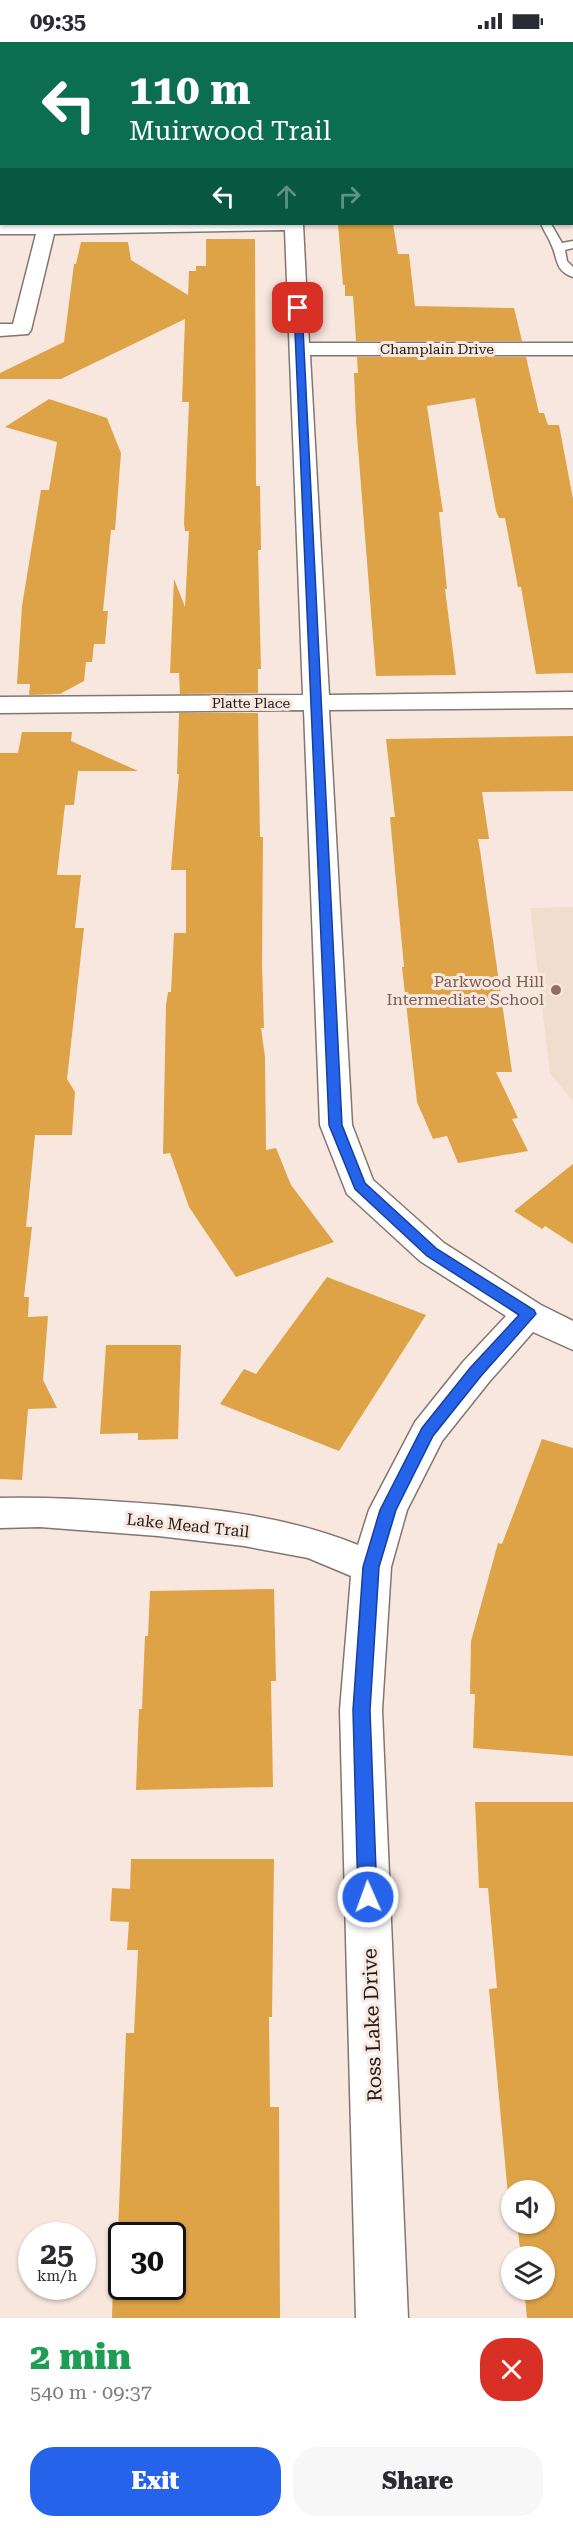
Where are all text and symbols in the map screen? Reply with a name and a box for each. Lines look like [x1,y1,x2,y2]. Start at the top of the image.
text: 09:35 [30,9,86,34]
text: 110 m [129,65,251,114]
icon: left [30,66,108,144]
text: Muirwood Trail [129,115,331,147]
icon: left [207,180,240,213]
icon: ahead [270,180,303,213]
icon: right [333,180,366,213]
pin [272,282,323,333]
icon: arrive [281,291,314,324]
street label: Champlain Drive [380,341,494,357]
street label: Platte Place [212,695,291,711]
place label: Parkwood Hill Intermediate School [386,972,544,1009]
marker: Parkwood Hill Intermediate School [549,983,563,997]
street label: Lake Mead Trail [126,1510,250,1541]
position arrow [336,1865,400,1929]
street label: Ross Lake Drive [357,1948,387,2102]
map controls [501,2180,555,2300]
button: sound [501,2180,555,2234]
speed limit sign: 30 [108,2222,186,2300]
text: 25 [40,2236,74,2271]
button: layers [501,2246,555,2300]
text: km/h [37,2267,77,2285]
text: 2 min [30,2336,131,2378]
button: close [480,2338,543,2401]
text: 540 m · 09:37 [30,2380,152,2404]
button: Exit [30,2447,281,2516]
button: Share [293,2447,543,2516]

